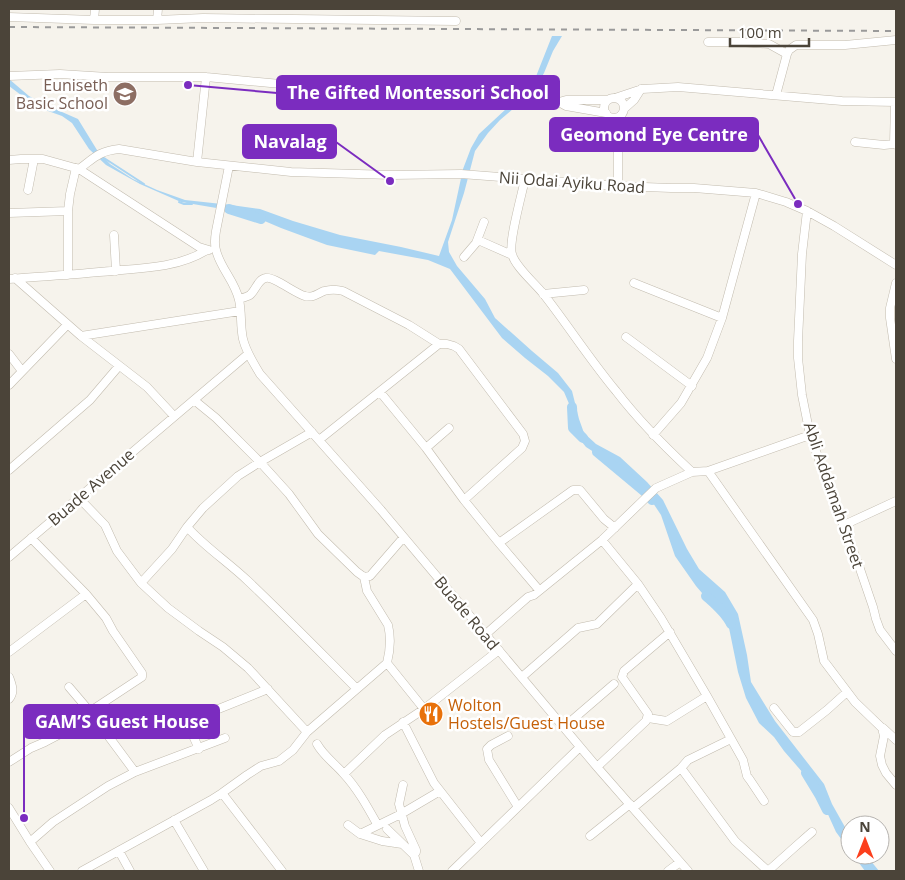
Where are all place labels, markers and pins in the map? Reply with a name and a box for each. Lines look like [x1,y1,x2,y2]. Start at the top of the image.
place label: Euniseth Basic School [16,74,108,114]
callout: The Gifted Montessori School [277,76,559,109]
school or university icon: Euniseth Basic School [112,81,138,107]
callout: Geomond Eye Centre [550,118,758,151]
callout: Navalag [243,125,336,158]
place label: Wolton Hostels/Guest House [448,694,605,734]
restaurant icon: Wolton Hostels/Guest House [418,701,444,727]
callout: GAM’S Guest House [24,705,219,738]

